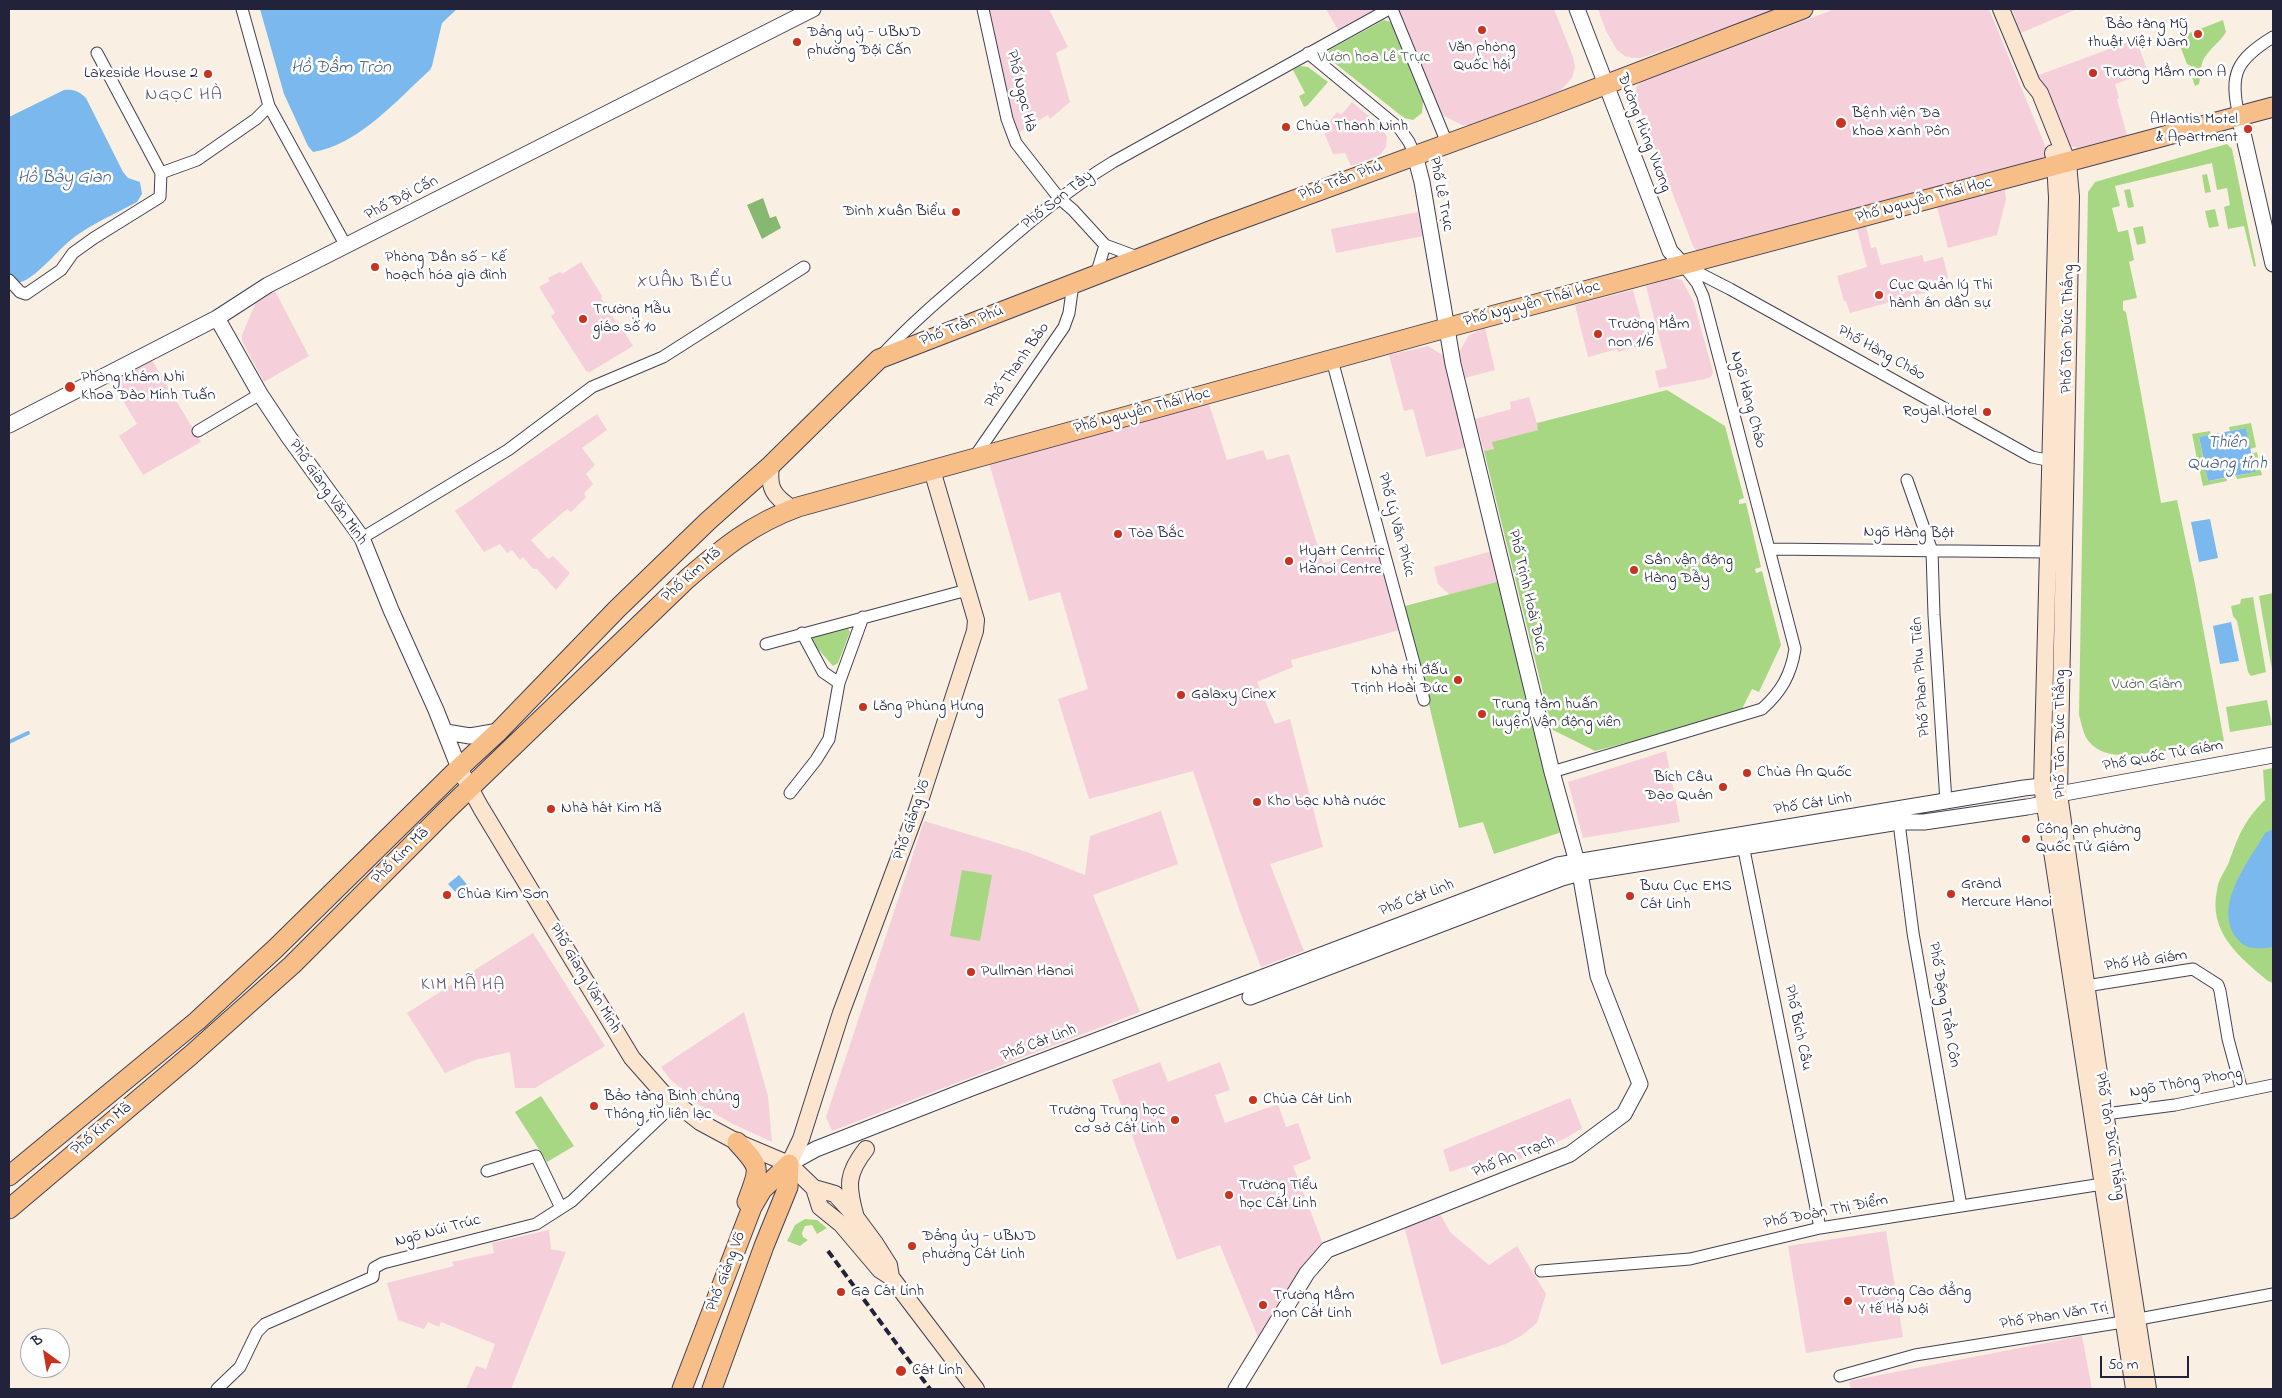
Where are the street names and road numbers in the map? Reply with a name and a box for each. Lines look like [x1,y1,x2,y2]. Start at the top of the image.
street label: Phố Ngọc Hà [1001,48,1039,134]
street label: Đường Hùng Vương [1612,71,1674,195]
street label: Phố Lê Trực [1423,155,1457,233]
street label: Phố Trần Phú [1296,158,1386,206]
street label: Phố Sơn Tây [1018,167,1098,235]
street label: Phố Đội Cấn [362,172,442,226]
street label: Phố Nguyễn Thái Học [1854,174,1994,228]
street label: Phố Tôn Đức Thắng [2058,264,2080,394]
street label: Phố Nguyễn Thái Học [1462,278,1602,332]
street label: Phố Trần Phú [918,302,1006,352]
street label: Phố Thanh Bảo [981,319,1055,413]
street label: Phố Hàng Cháo [1834,322,1928,386]
street label: Ngõ Hàng Cháo [1725,349,1769,451]
street label: Phố Nguyễn Thái Học [1072,385,1212,439]
street label: Phố Giang Văn Minh [283,437,371,549]
street label: Phố Lý Văn Phức [1372,471,1418,579]
street label: Ngõ Hàng Bột [1863,524,1955,544]
street label: Phố Trịnh Hoài Đức [1503,528,1549,654]
street label: Phố Kim Mã [658,544,726,608]
street label: Phố Phan Phu Tiên [1908,616,1936,738]
street label: Phố Tôn Đức Thắng [2051,669,2071,799]
street label: Phố Quốc Tử Giám [2101,737,2225,777]
street label: Phố Giảng Võ [890,777,936,863]
street label: Phố Cát Linh [1773,789,1853,821]
street label: Phố Kim Mã [368,824,434,890]
street label: Phố Cát Linh [1377,876,1457,922]
street label: Phố Giang Văn Minh [544,921,624,1037]
street label: Phố Đặng Trần Côn [1923,941,1963,1069]
street label: Phố Hồ Giám [2103,947,2189,977]
street label: Phố Bích Câu [1779,983,1815,1073]
street label: Phố Cát Linh [999,1021,1079,1067]
street label: Ngõ Thông Phong [2128,1065,2244,1103]
street label: Phố Tôn Đức Thắng [2089,1071,2129,1201]
street label: Phố Kim Mã [68,1099,136,1161]
street label: Phố An Trạch [1470,1133,1558,1183]
street label: Phố Đoàn Thị Điểm [1762,1192,1890,1234]
street label: Ngõ Núi Trúc [393,1211,483,1253]
street label: Phố Giảng Võ [703,1229,751,1315]
street label: Phố Phan Văn Trị [1999,1299,2109,1335]

